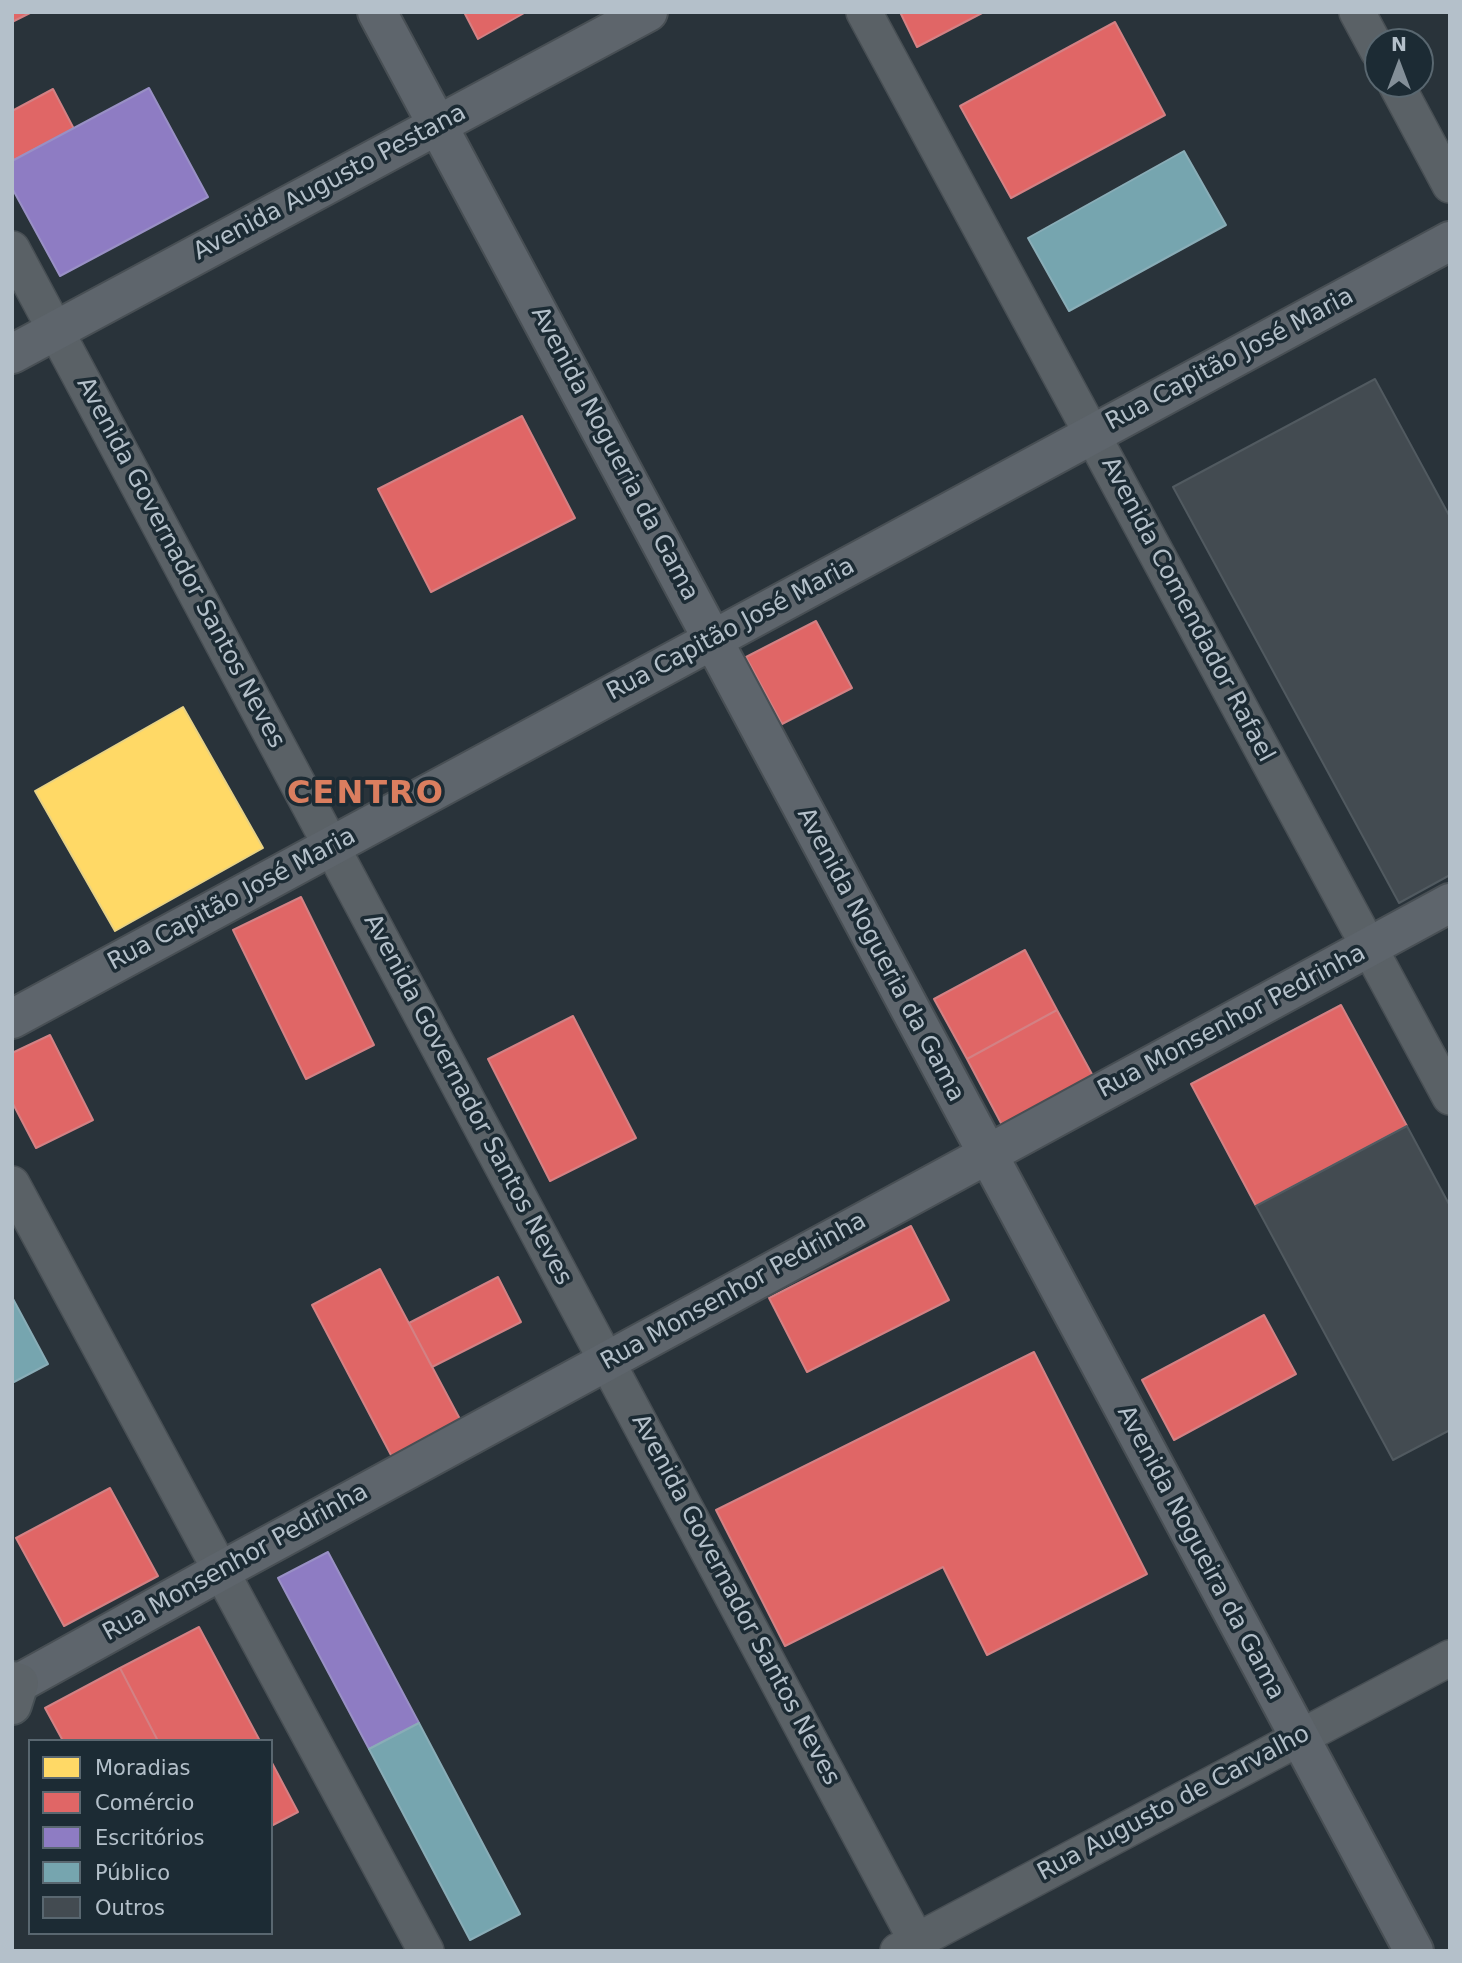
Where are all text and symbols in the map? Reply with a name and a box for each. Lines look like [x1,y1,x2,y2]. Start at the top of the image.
north arrow [1364,28,1434,98]
text: N [1391,33,1407,55]
street label: Avenida Augusto Pestana [189,99,471,267]
street label: Rua Capitão José Maria [1101,282,1359,438]
street label: Avenida Nogueria da Gama [524,302,704,606]
street label: Avenida Governador Santos Neves [70,373,290,753]
street label: Avenida Comendador Rafael [1094,453,1280,767]
street label: Rua Capitão José Maria [602,552,860,708]
district label: CENTRO [288,776,444,814]
street label: Avenida Nogueria da Gama [790,803,970,1107]
street label: Rua Capitão José Maria [103,822,361,978]
street label: Avenida Governador Santos Neves [357,910,577,1290]
street label: Rua Monsenhor Pedrinha [1093,939,1371,1105]
street label: Rua Monsenhor Pedrinha [596,1207,872,1377]
street label: Avenida Nogueira da Gama [1110,1401,1290,1705]
street label: Avenida Governador Santos Neves [625,1410,845,1790]
street label: Rua Monsenhor Pedrinha [98,1478,374,1648]
street label: Rua Augusto de Carvalho [1033,1720,1315,1888]
legend [28,1739,273,1935]
text: Moradias [95,1756,190,1780]
text: Comércio [95,1791,194,1815]
text: Escritórios [95,1826,205,1850]
text: Público [95,1861,170,1885]
text: Outros [95,1896,165,1920]

